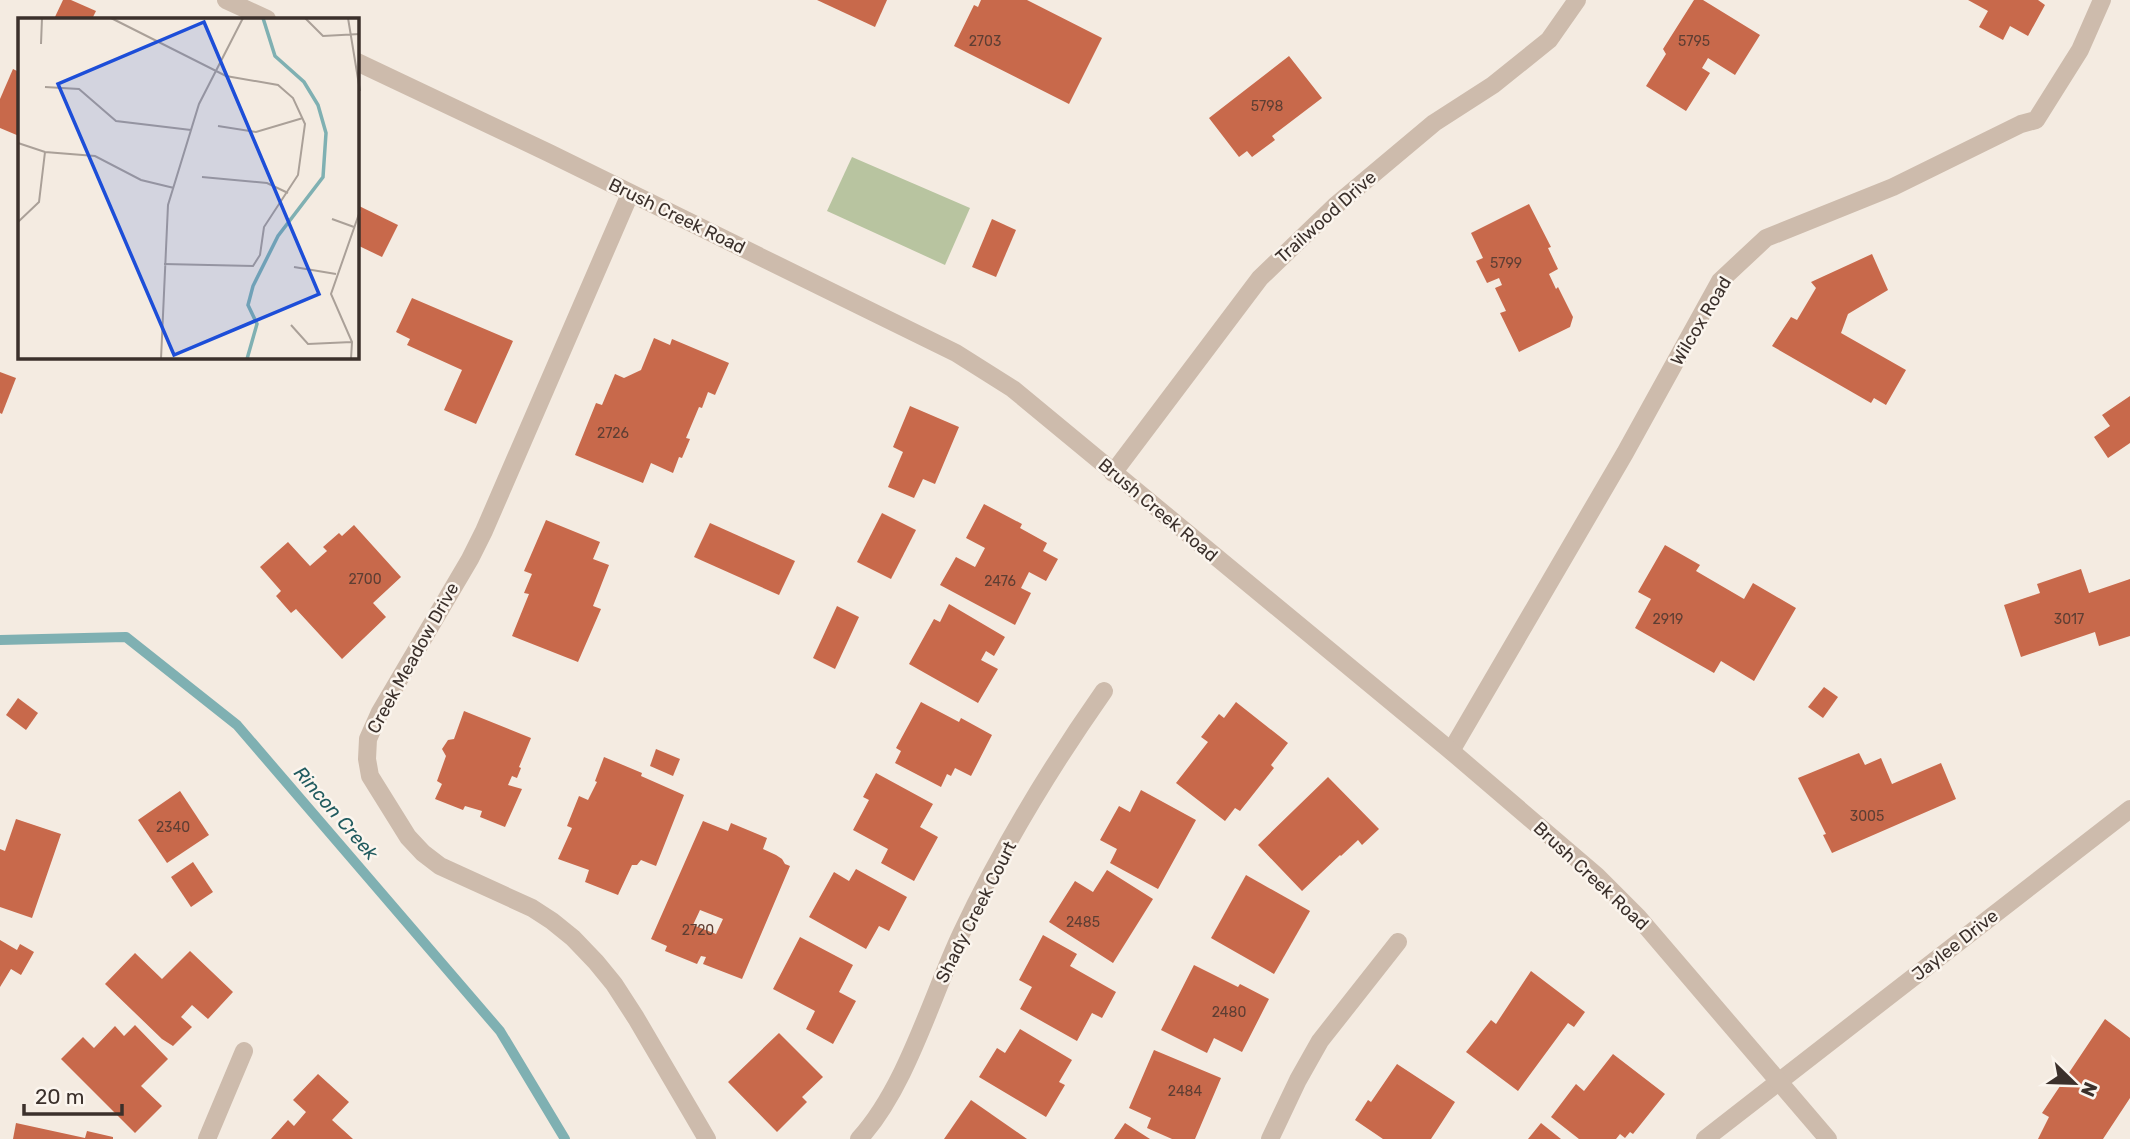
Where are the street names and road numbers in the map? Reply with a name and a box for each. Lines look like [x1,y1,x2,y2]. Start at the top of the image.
street label: Trailwood Drive [1271,166,1381,268]
street label: Brush Creek Road [605,173,749,259]
street label: Wilcox Road [1666,272,1736,370]
street label: Brush Creek Road [1094,454,1222,566]
street label: Creek Meadow Drive [362,579,464,737]
street label: Brush Creek Road [1529,817,1653,935]
street label: Shady Creek Court [931,837,1021,987]
street label: Jaylee Drive [1908,905,2002,985]

